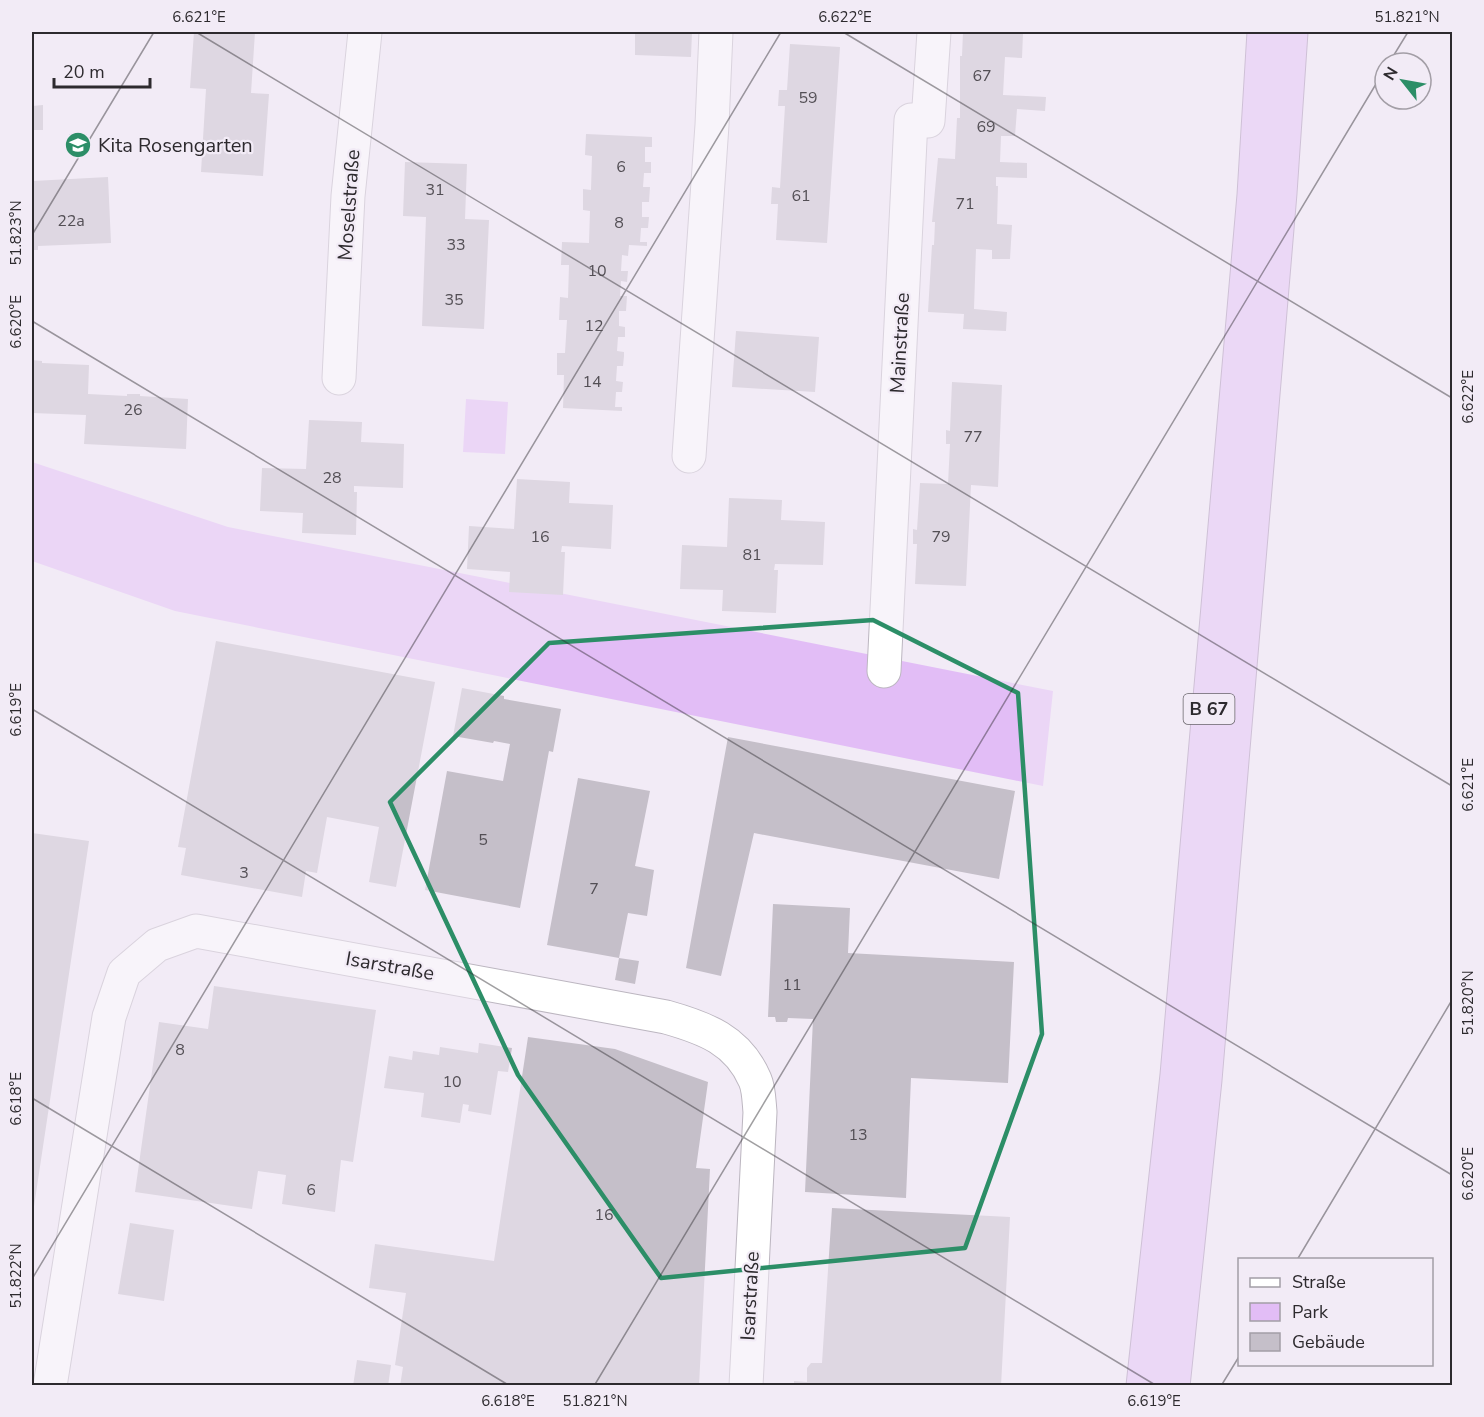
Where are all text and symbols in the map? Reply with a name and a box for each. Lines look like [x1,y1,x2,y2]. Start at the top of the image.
text: 6.621°E [172,7,226,27]
text: 6.622°E [818,7,872,27]
text: 51.821°N [1374,7,1440,27]
scale bar [54,51,150,89]
north arrow [1373,51,1433,111]
text: 20 m [63,60,105,84]
text: N [1378,63,1404,85]
house number: 67 [972,65,992,87]
house number: 59 [798,87,818,109]
house number: 69 [976,116,996,138]
school or university icon: Kita Rosengarten [63,130,93,160]
place label: Kita Rosengarten [98,132,253,159]
street label: Moselstraße [332,148,366,262]
house number: 6 [616,156,626,178]
house number: 31 [425,179,445,201]
house number: 61 [791,185,811,207]
house number: 71 [955,193,975,215]
text: 51.823°N [6,200,26,266]
house number: 22a [57,210,85,232]
house number: 8 [614,212,624,234]
house number: 33 [446,234,466,256]
house number: 10 [587,260,607,282]
house number: 35 [444,289,464,311]
street label: Mainstraße [884,292,916,394]
text: 6.620°E [6,295,26,349]
house number: 12 [584,315,604,337]
text: 6.622°E [1458,370,1478,424]
house number: 14 [582,371,602,393]
house number: 26 [123,399,143,421]
house number: 77 [963,426,983,448]
house number: 28 [322,467,342,489]
house number: 16 [530,526,550,548]
house number: 79 [931,526,951,548]
house number: 81 [742,544,762,566]
text: 6.619°E [6,683,26,737]
road number: B 67 [1184,694,1234,724]
text: 6.621°E [1458,758,1478,812]
house number: 5 [478,829,488,851]
house number: 3 [239,862,249,884]
house number: 7 [589,878,599,900]
street label: Isarstraße [344,945,436,987]
text: 51.820°N [1458,970,1478,1036]
house number: 11 [782,974,802,996]
house number: 8 [175,1039,185,1061]
house number: 10 [442,1071,462,1093]
text: 6.618°E [6,1072,26,1126]
house number: 13 [848,1124,868,1146]
text: 6.620°E [1458,1147,1478,1201]
house number: 6 [306,1179,316,1201]
house number: 16 [594,1204,614,1226]
text: 51.822°N [6,1243,26,1309]
street label: Isarstraße [734,1251,766,1341]
legend [1238,1258,1433,1366]
text: Straße [1292,1270,1346,1294]
text: Park [1292,1300,1329,1324]
text: Gebäude [1292,1330,1365,1354]
text: 6.618°E [481,1391,535,1411]
text: 51.821°N [562,1391,628,1411]
text: 6.619°E [1127,1391,1181,1411]

